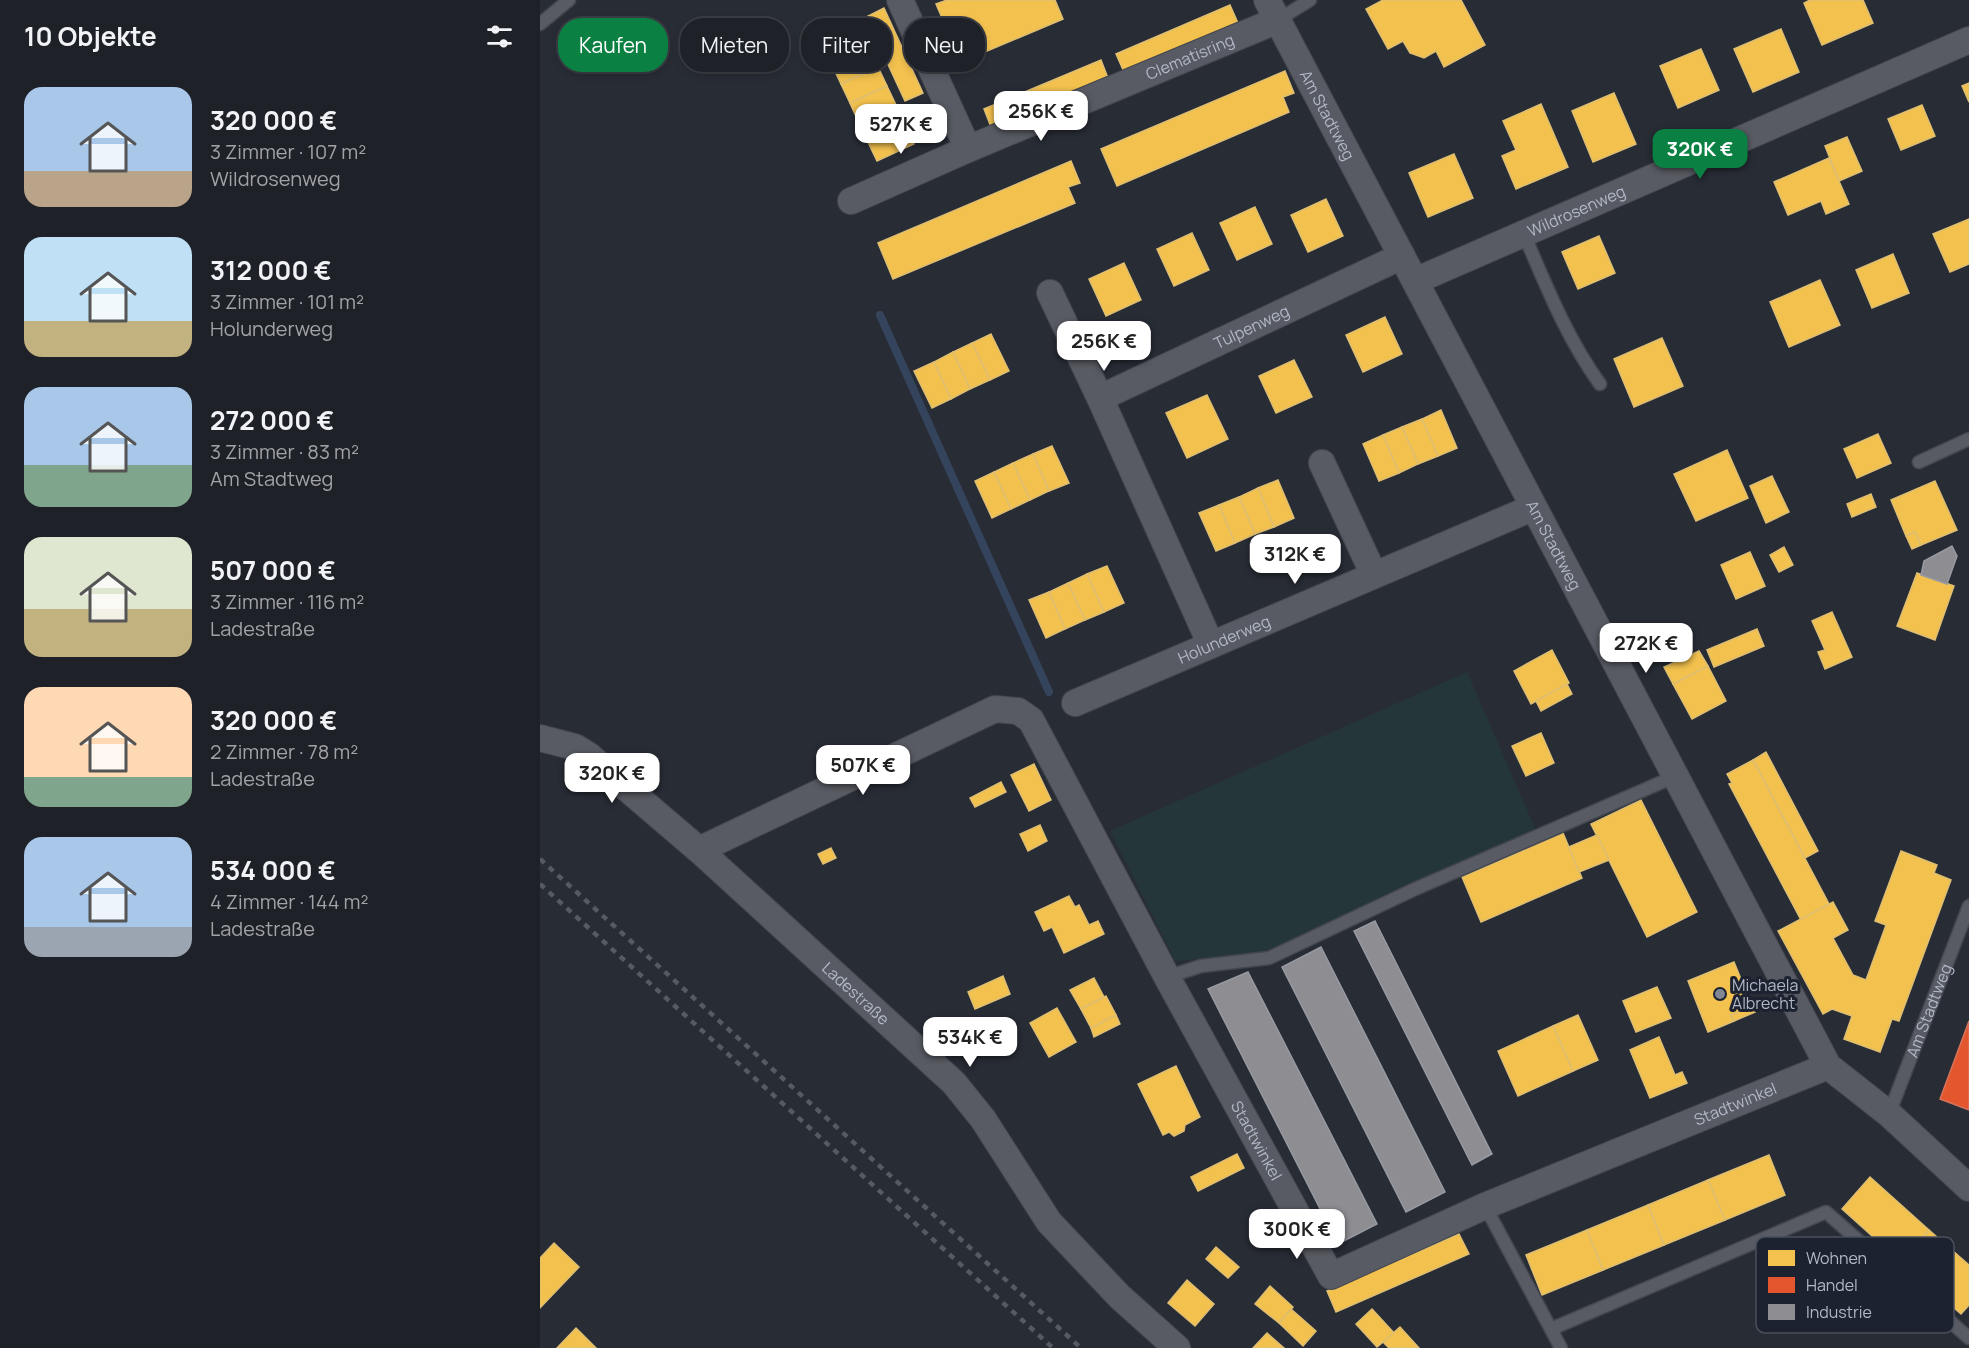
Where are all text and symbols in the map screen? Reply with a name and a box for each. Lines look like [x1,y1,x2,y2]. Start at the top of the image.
text: 10 Objekte [24,18,157,54]
chip: Kaufen [558,18,668,72]
chip: Mieten [680,18,789,72]
chip: Filter [801,18,892,72]
chip: Neu [904,18,985,72]
icon: filters [483,20,516,53]
street label: Clematisring [1142,29,1237,85]
street label: Am Stadtweg [1295,66,1360,164]
pin: 256K € [992,91,1090,142]
text: 256K € [1008,97,1074,124]
text: 320 000 € [210,102,337,138]
pin: 527K € [852,104,950,155]
text: 527K € [869,110,933,137]
icon: home [72,111,144,183]
pin: 320K € [1651,129,1749,180]
text: 320K € [1667,135,1733,162]
text: 3 Zimmer · 107 m² [210,138,366,165]
text: Wildrosenweg [210,165,341,192]
street label: Wildrosenweg [1524,180,1629,242]
text: 312 000 € [210,252,331,288]
icon: home [72,261,144,333]
text: 3 Zimmer · 101 m² [210,288,364,315]
street label: Tulpenweg [1210,300,1293,354]
text: Holunderweg [210,315,333,342]
pin: 256K € [1055,321,1153,372]
text: 256K € [1071,327,1137,354]
text: 272 000 € [210,402,334,438]
icon: home [72,411,144,483]
text: 3 Zimmer · 83 m² [210,438,359,465]
text: Am Stadtweg [210,465,333,492]
street label: Am Stadtweg [1521,496,1587,594]
pin: 312K € [1246,534,1344,585]
text: 312K € [1264,540,1326,567]
text: 507 000 € [210,552,336,588]
icon: home [72,561,144,633]
text: 3 Zimmer · 116 m² [210,588,364,615]
street label: Holunderweg [1174,610,1274,669]
text: Ladestraße [210,615,315,642]
pin: 272K € [1597,623,1695,674]
text: 272K € [1614,629,1678,656]
text: 320 000 € [210,702,337,738]
icon: home [72,711,144,783]
text: 2 Zimmer · 78 m² [210,738,358,765]
pin: 507K € [814,745,912,796]
text: 507K € [830,751,896,778]
pin: 320K € [563,753,661,804]
text: 320K € [579,759,645,786]
text: Ladestraße [210,765,315,792]
text: 534 000 € [210,852,336,888]
icon: home [72,861,144,933]
text: 4 Zimmer · 144 m² [210,888,369,915]
text: Ladestraße [210,915,315,942]
street label: Ladestraße [817,957,894,1030]
street label: Am Stadtweg [1901,960,1957,1060]
place label: Michaela Albrecht [1732,974,1798,1014]
marker: Michaela Albrecht [1713,987,1727,1001]
pin: 534K € [921,1017,1019,1068]
text: 534K € [937,1023,1003,1050]
street label: Stadtwinkel [1691,1077,1780,1131]
street label: Stadtwinkel [1226,1097,1287,1184]
pin: 300K € [1248,1209,1346,1260]
text: 300K € [1263,1215,1331,1242]
legend [1756,1237,1954,1333]
text: Wohnen [1806,1247,1867,1269]
text: Handel [1806,1274,1858,1296]
text: Industrie [1806,1301,1872,1323]

